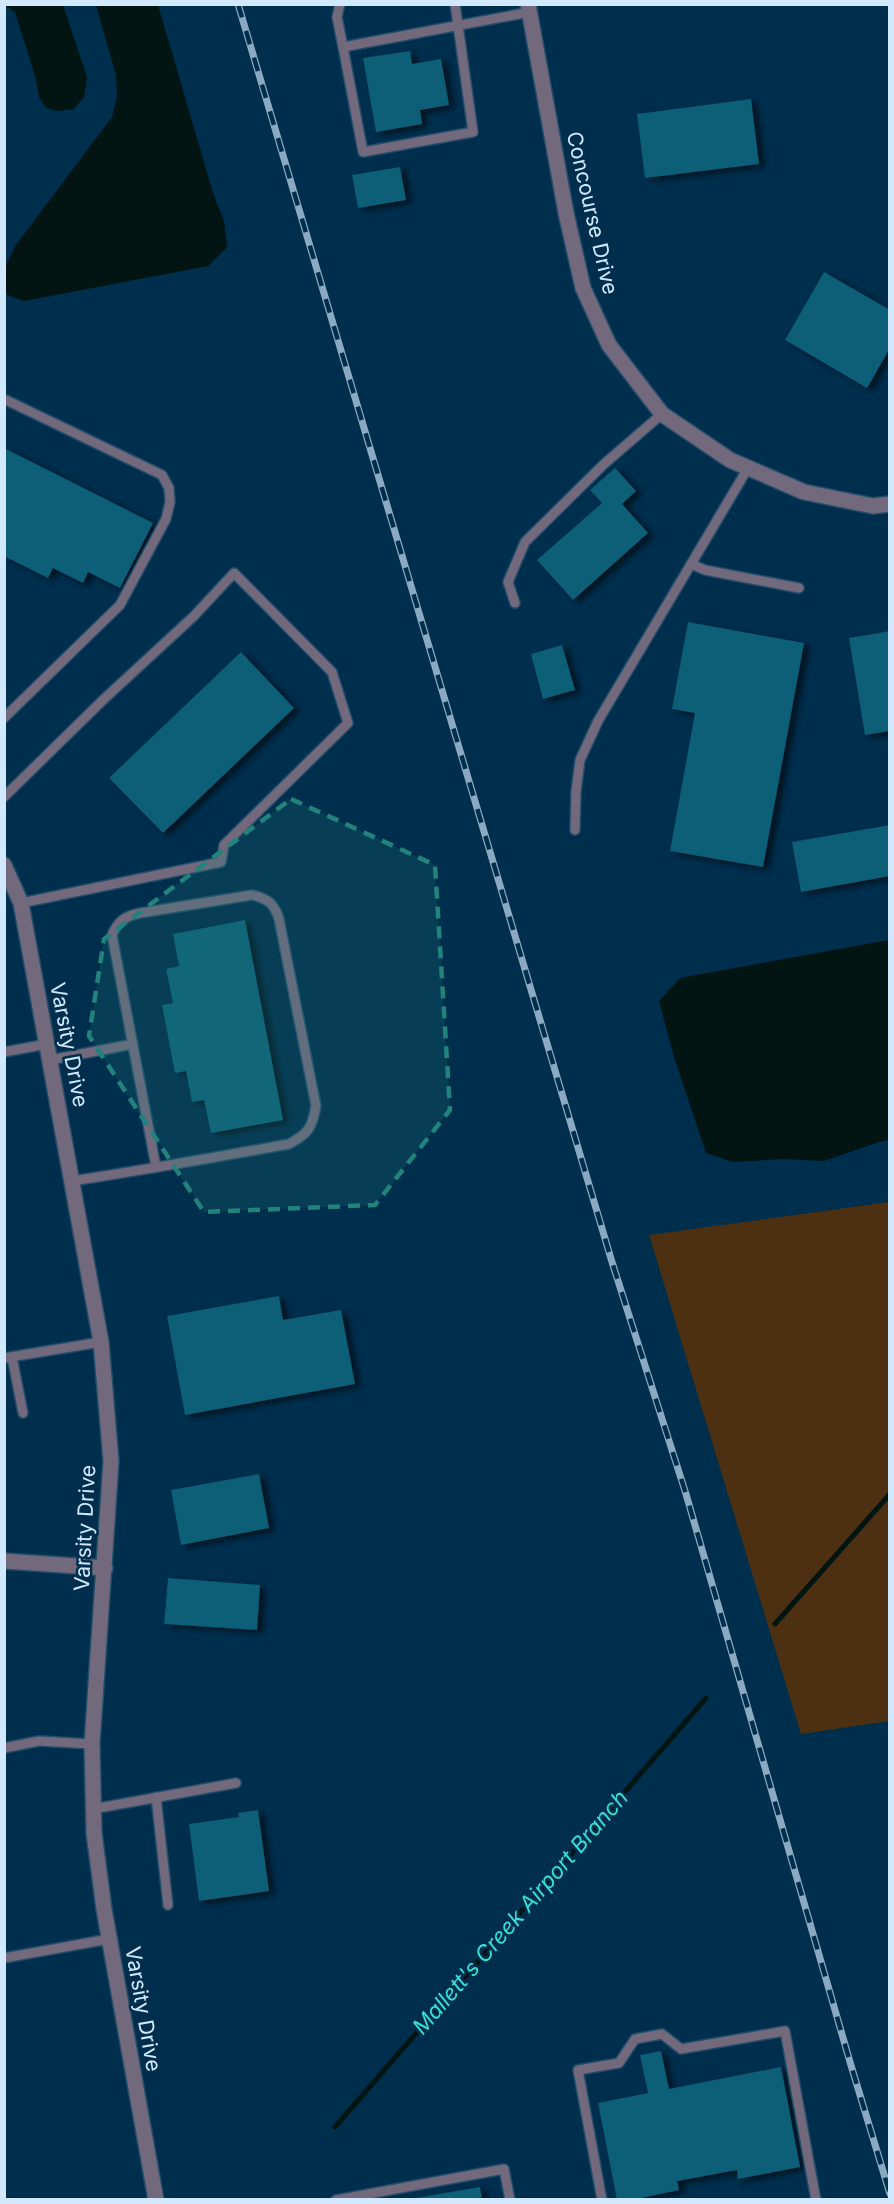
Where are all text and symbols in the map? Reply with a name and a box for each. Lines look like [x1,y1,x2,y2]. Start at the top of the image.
street label: Concourse Drive [562,129,623,297]
street label: Varsity Drive [45,980,94,1109]
street label: Varsity Drive [69,1464,100,1592]
water label: Mallett's Creek Airport Branch [407,1785,633,2039]
street label: Varsity Drive [120,1945,167,2073]

